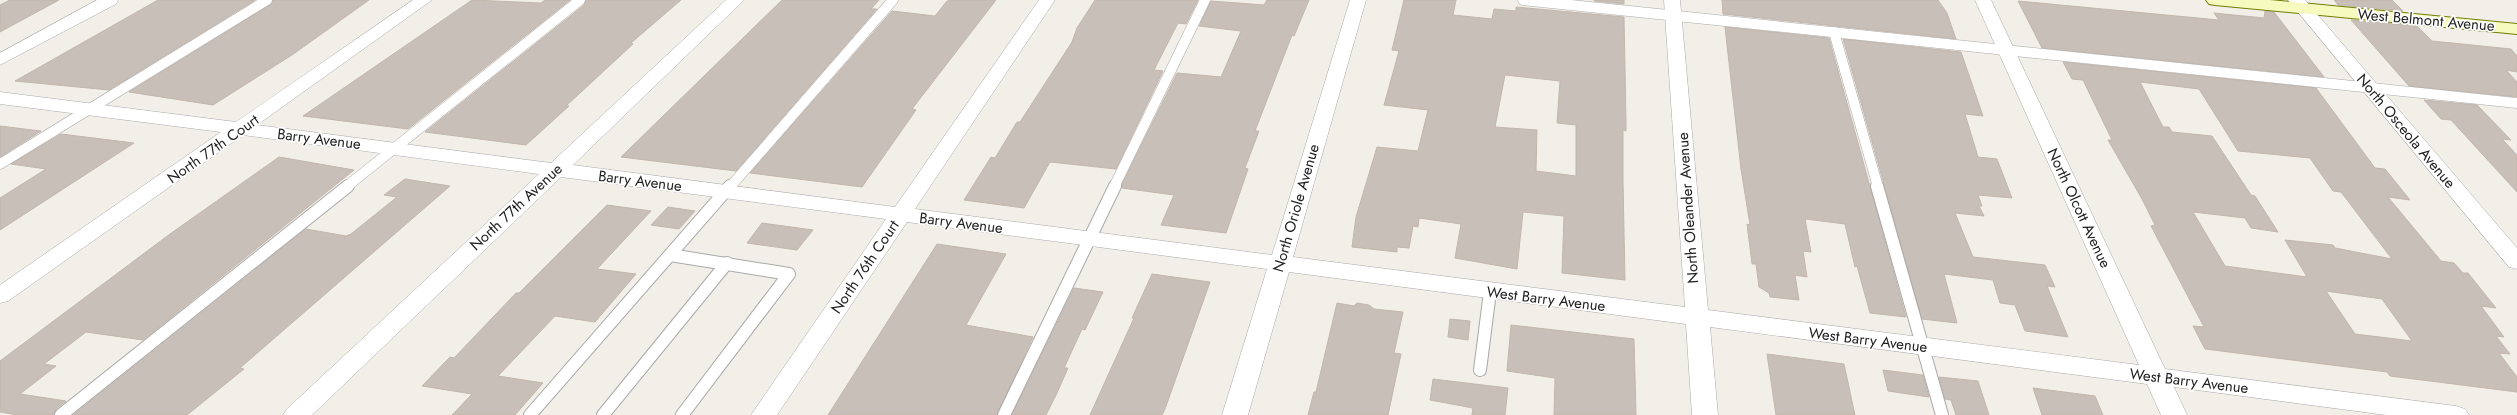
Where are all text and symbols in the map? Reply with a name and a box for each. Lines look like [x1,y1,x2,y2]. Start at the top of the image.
street label: West Belmont Avenue [2356,3,2496,37]
street label: North Osceola Avenue [2351,69,2461,193]
street label: North 77th Court [163,109,264,189]
street label: Barry Avenue [276,123,362,155]
street label: North Oleander Avenue [1672,131,1704,284]
street label: North Oriole Avenue [1267,141,1325,275]
street label: North Olcott Avenue [2042,144,2117,272]
street label: North 77th Avenue [465,158,567,256]
street label: Barry Avenue [597,165,683,197]
street label: Barry Avenue [918,207,1004,239]
street label: North 76th Court [826,216,905,318]
street label: West Barry Avenue [1485,281,1607,317]
street label: West Barry Avenue [1807,322,1929,358]
street label: West Barry Avenue [2128,363,2250,399]

